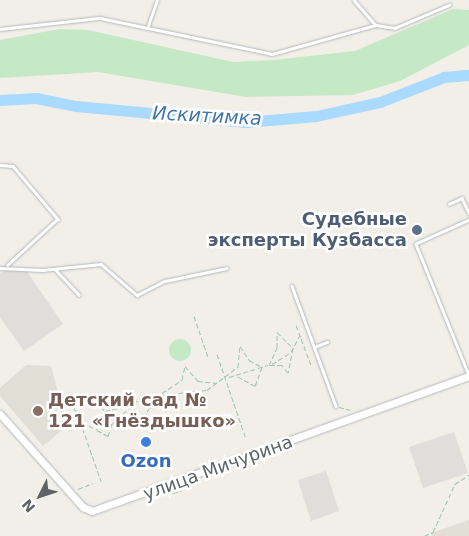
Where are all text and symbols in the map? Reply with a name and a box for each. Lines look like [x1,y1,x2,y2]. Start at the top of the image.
water label: Искитимка [152,102,262,130]
place label: Судебные эксперты Кузбасса [208,209,407,252]
marker: Судебные эксперты Кузбасса [411,224,423,236]
place label: Детский сад № 121 «Гнёздышко» [48,390,236,432]
marker: Детский сад № 121 «Гнёздышко» [32,405,44,417]
street label: улица Мичурина [140,431,296,505]
marker: Ozon [140,436,152,448]
place label: Ozon [121,450,171,472]
north arrow [15,471,65,521]
text: N [19,496,39,516]

